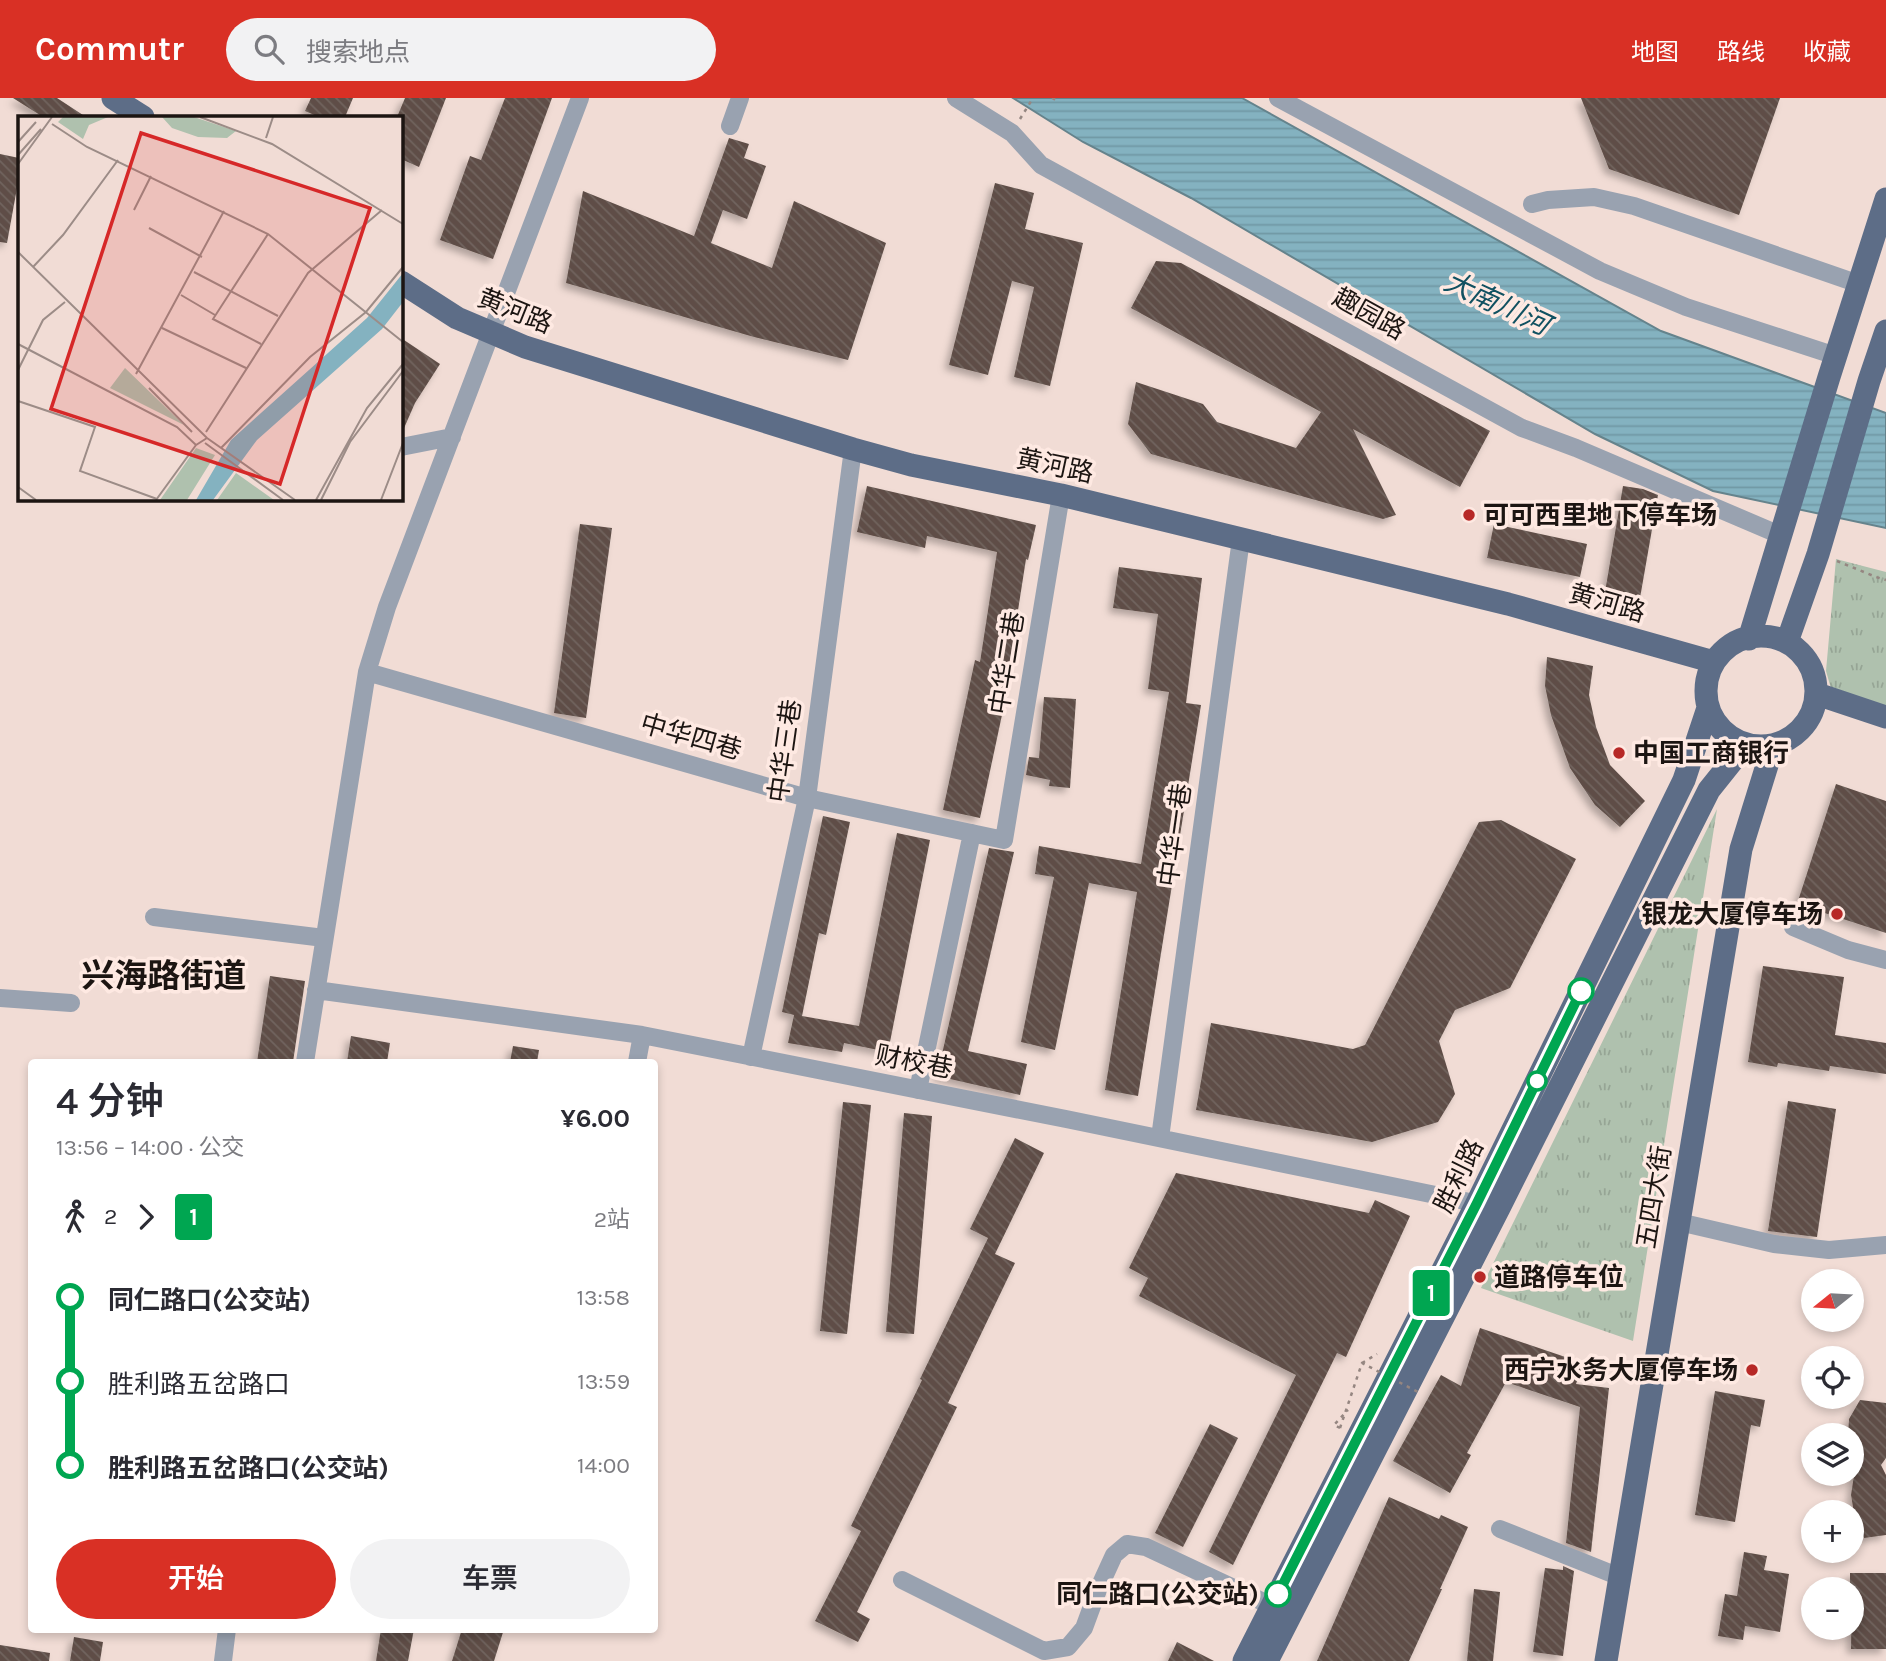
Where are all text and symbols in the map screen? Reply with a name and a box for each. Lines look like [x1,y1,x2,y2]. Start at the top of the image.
search box [226,18,716,81]
text: Commutr [35,30,184,68]
icon: search [250,30,288,68]
text: 搜索地点 [306,37,410,68]
text: 地图 [1631,38,1679,66]
text: 路线 [1717,38,1765,66]
text: 收藏 [1803,38,1851,66]
inset map [18,116,402,500]
water label: 大南川河 [1439,264,1559,344]
street label: 黄河路 [473,282,557,340]
street label: 趣园路 [1327,282,1411,346]
street label: 黄河路 [1014,443,1096,489]
place label: 可可西里地下停车场 [1483,500,1717,531]
marker: 可可西里地下停车场 [1461,507,1477,523]
street label: 黄河路 [1565,577,1649,629]
street label: 中华二巷 [984,609,1030,717]
street label: 中华三巷 [762,697,808,805]
street label: 中华四巷 [637,708,745,766]
place label: 中国工商银行 [1633,738,1789,769]
marker: 中国工商银行 [1611,745,1627,761]
street label: 中华一巷 [1152,781,1198,889]
place label: 银龙大厦停车场 [1641,899,1823,930]
marker: 银龙大厦停车场 [1829,906,1845,922]
district label: 兴海路街道 [82,957,247,995]
unlabelled marker [1568,978,1594,1004]
street label: 财校巷 [873,1039,955,1085]
unlabelled marker [1527,1071,1547,1091]
text: 4 分钟 [56,1079,164,1124]
text: ¥6.00 [560,1103,630,1134]
text: 13:56 – 14:00 · 公交 [56,1134,245,1161]
street label: 胜利路 [1428,1134,1490,1218]
street label: 五四大街 [1631,1143,1677,1251]
icon: walk [56,1198,94,1236]
icon: forward [127,1198,165,1236]
text: 2 [104,1203,117,1230]
text: 1 [189,1203,198,1231]
text: 2站 [594,1206,630,1233]
place label: 道路停车位 [1494,1262,1624,1293]
marker: 道路停车位 [1472,1269,1488,1285]
north arrow [1801,1269,1864,1332]
map controls [1801,1269,1864,1640]
line badge: 1 [1408,1270,1454,1316]
text: 1 [1427,1279,1435,1307]
text: 13:58 [576,1284,630,1311]
text: 同仁路口(公交站) [108,1285,311,1316]
button: locate [1801,1346,1864,1409]
place label: 西宁水务大厦停车场 [1504,1355,1738,1386]
marker: 西宁水务大厦停车场 [1744,1362,1760,1378]
text: 13:59 [577,1368,630,1395]
text: 胜利路五岔路口 [108,1369,290,1400]
button: layers [1801,1423,1864,1486]
text: 14:00 [577,1452,630,1479]
text: 胜利路五岔路口(公交站) [108,1453,389,1484]
button: + [1801,1500,1864,1563]
button: 开始 [56,1539,336,1619]
button: 车票 [350,1539,630,1619]
button: − [1801,1577,1864,1640]
place label: 同仁路口(公交站) [1056,1579,1259,1610]
marker: 同仁路口(公交站) [1265,1581,1291,1607]

